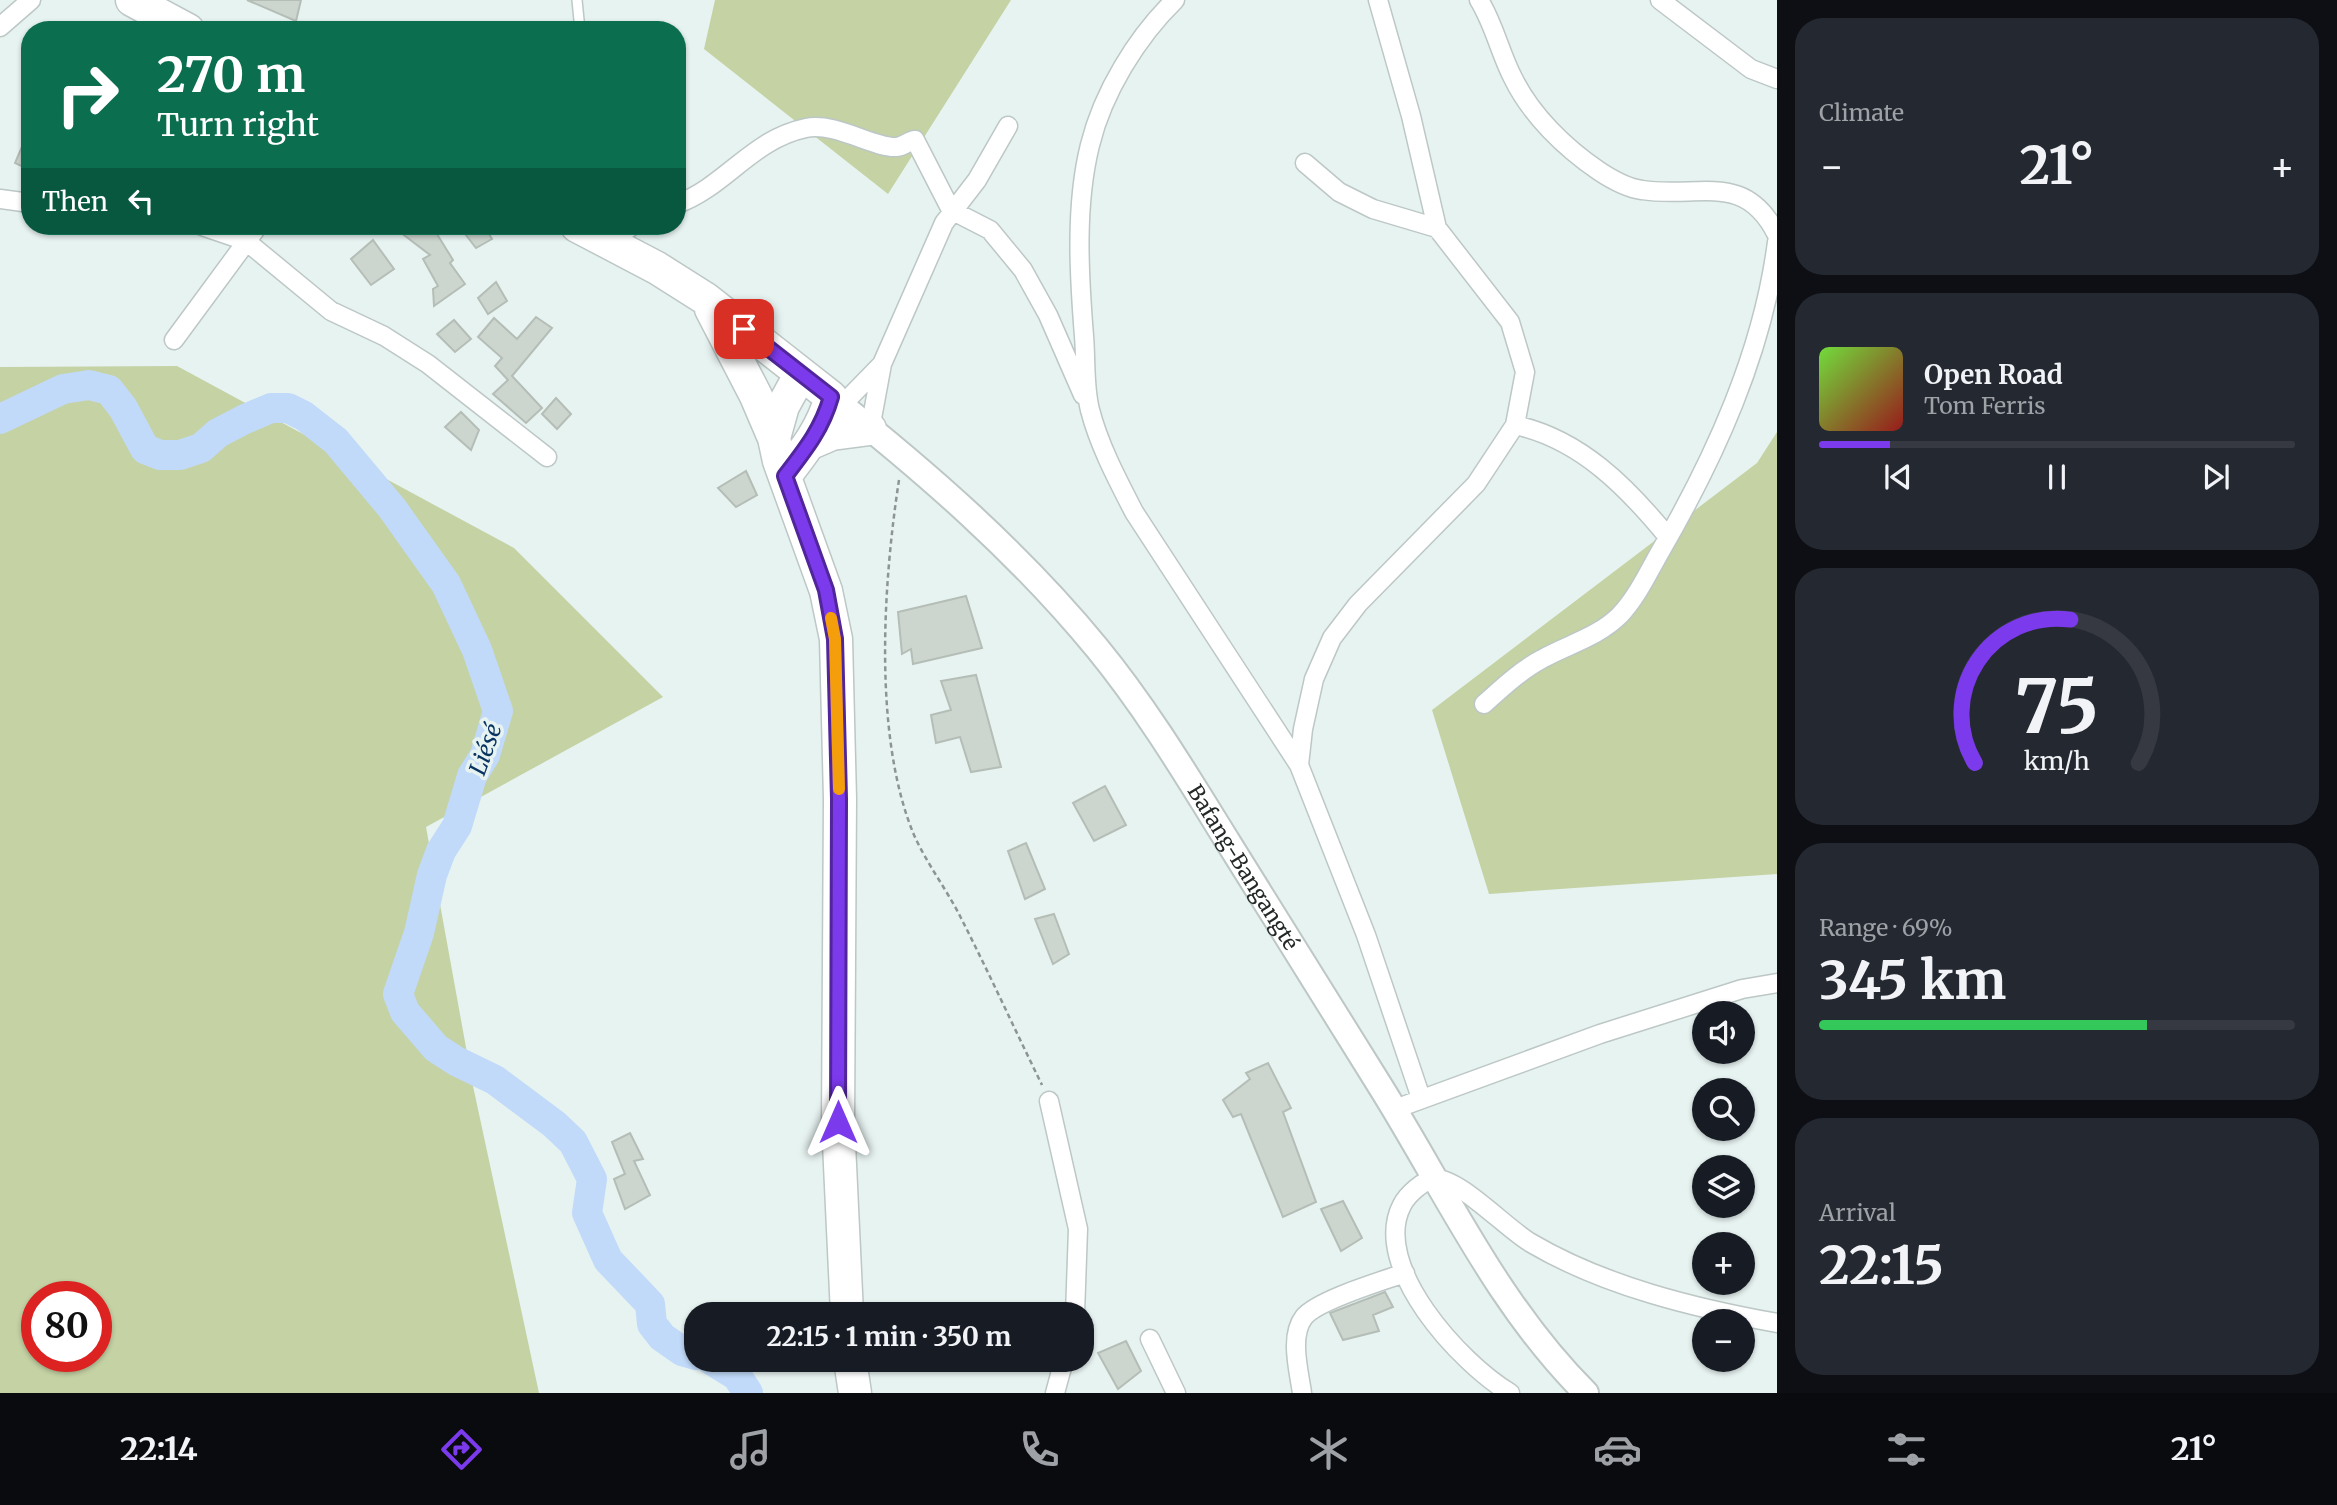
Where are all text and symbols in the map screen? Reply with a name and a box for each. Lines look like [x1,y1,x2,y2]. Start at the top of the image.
text: 270 m [157,44,305,105]
icon: right [42,49,133,140]
text: Climate [1819,98,1904,127]
text: Turn right [157,105,319,145]
text: 21° [2019,133,2095,198]
text: − [1819,143,1844,190]
text: + [2270,143,2295,190]
icon: left [122,182,160,220]
text: Then [42,185,108,218]
pin [714,299,774,359]
icon: arrive [725,310,763,348]
text: Open Road [1924,358,2063,391]
text: Tom Ferris [1924,391,2046,420]
icon: previous [1879,458,1917,496]
icon: pause [2038,458,2076,496]
icon: next [2197,458,2235,496]
text: 75 [2015,661,2099,753]
water label: Liésé [462,719,508,779]
text: km/h [2024,744,2090,776]
street label: Bafang-Bangangté [1182,779,1305,955]
text: Range · 69% [1819,913,1952,942]
text: 345 km [1819,948,2006,1013]
map controls [1692,1001,1755,1372]
button: sound [1692,1001,1755,1064]
button: search [1692,1078,1755,1141]
position arrow [801,1085,875,1159]
button: layers [1692,1155,1755,1218]
text: Arrival [1819,1198,1896,1227]
button: + [1692,1232,1755,1295]
text: 22:15 [1819,1233,1944,1298]
speed limit sign: 80 [21,1281,112,1372]
button: − [1692,1309,1755,1372]
text: 22:15 · 1 min · 350 m [767,1320,1011,1353]
icon: directions [437,1425,486,1474]
icon: music [726,1425,775,1474]
icon: phone [1015,1425,1064,1474]
icon: climate [1304,1425,1353,1474]
icon: car [1593,1425,1642,1474]
icon: filters [1882,1425,1931,1474]
text: 22:14 [120,1429,198,1469]
text: 21° [2171,1429,2217,1469]

